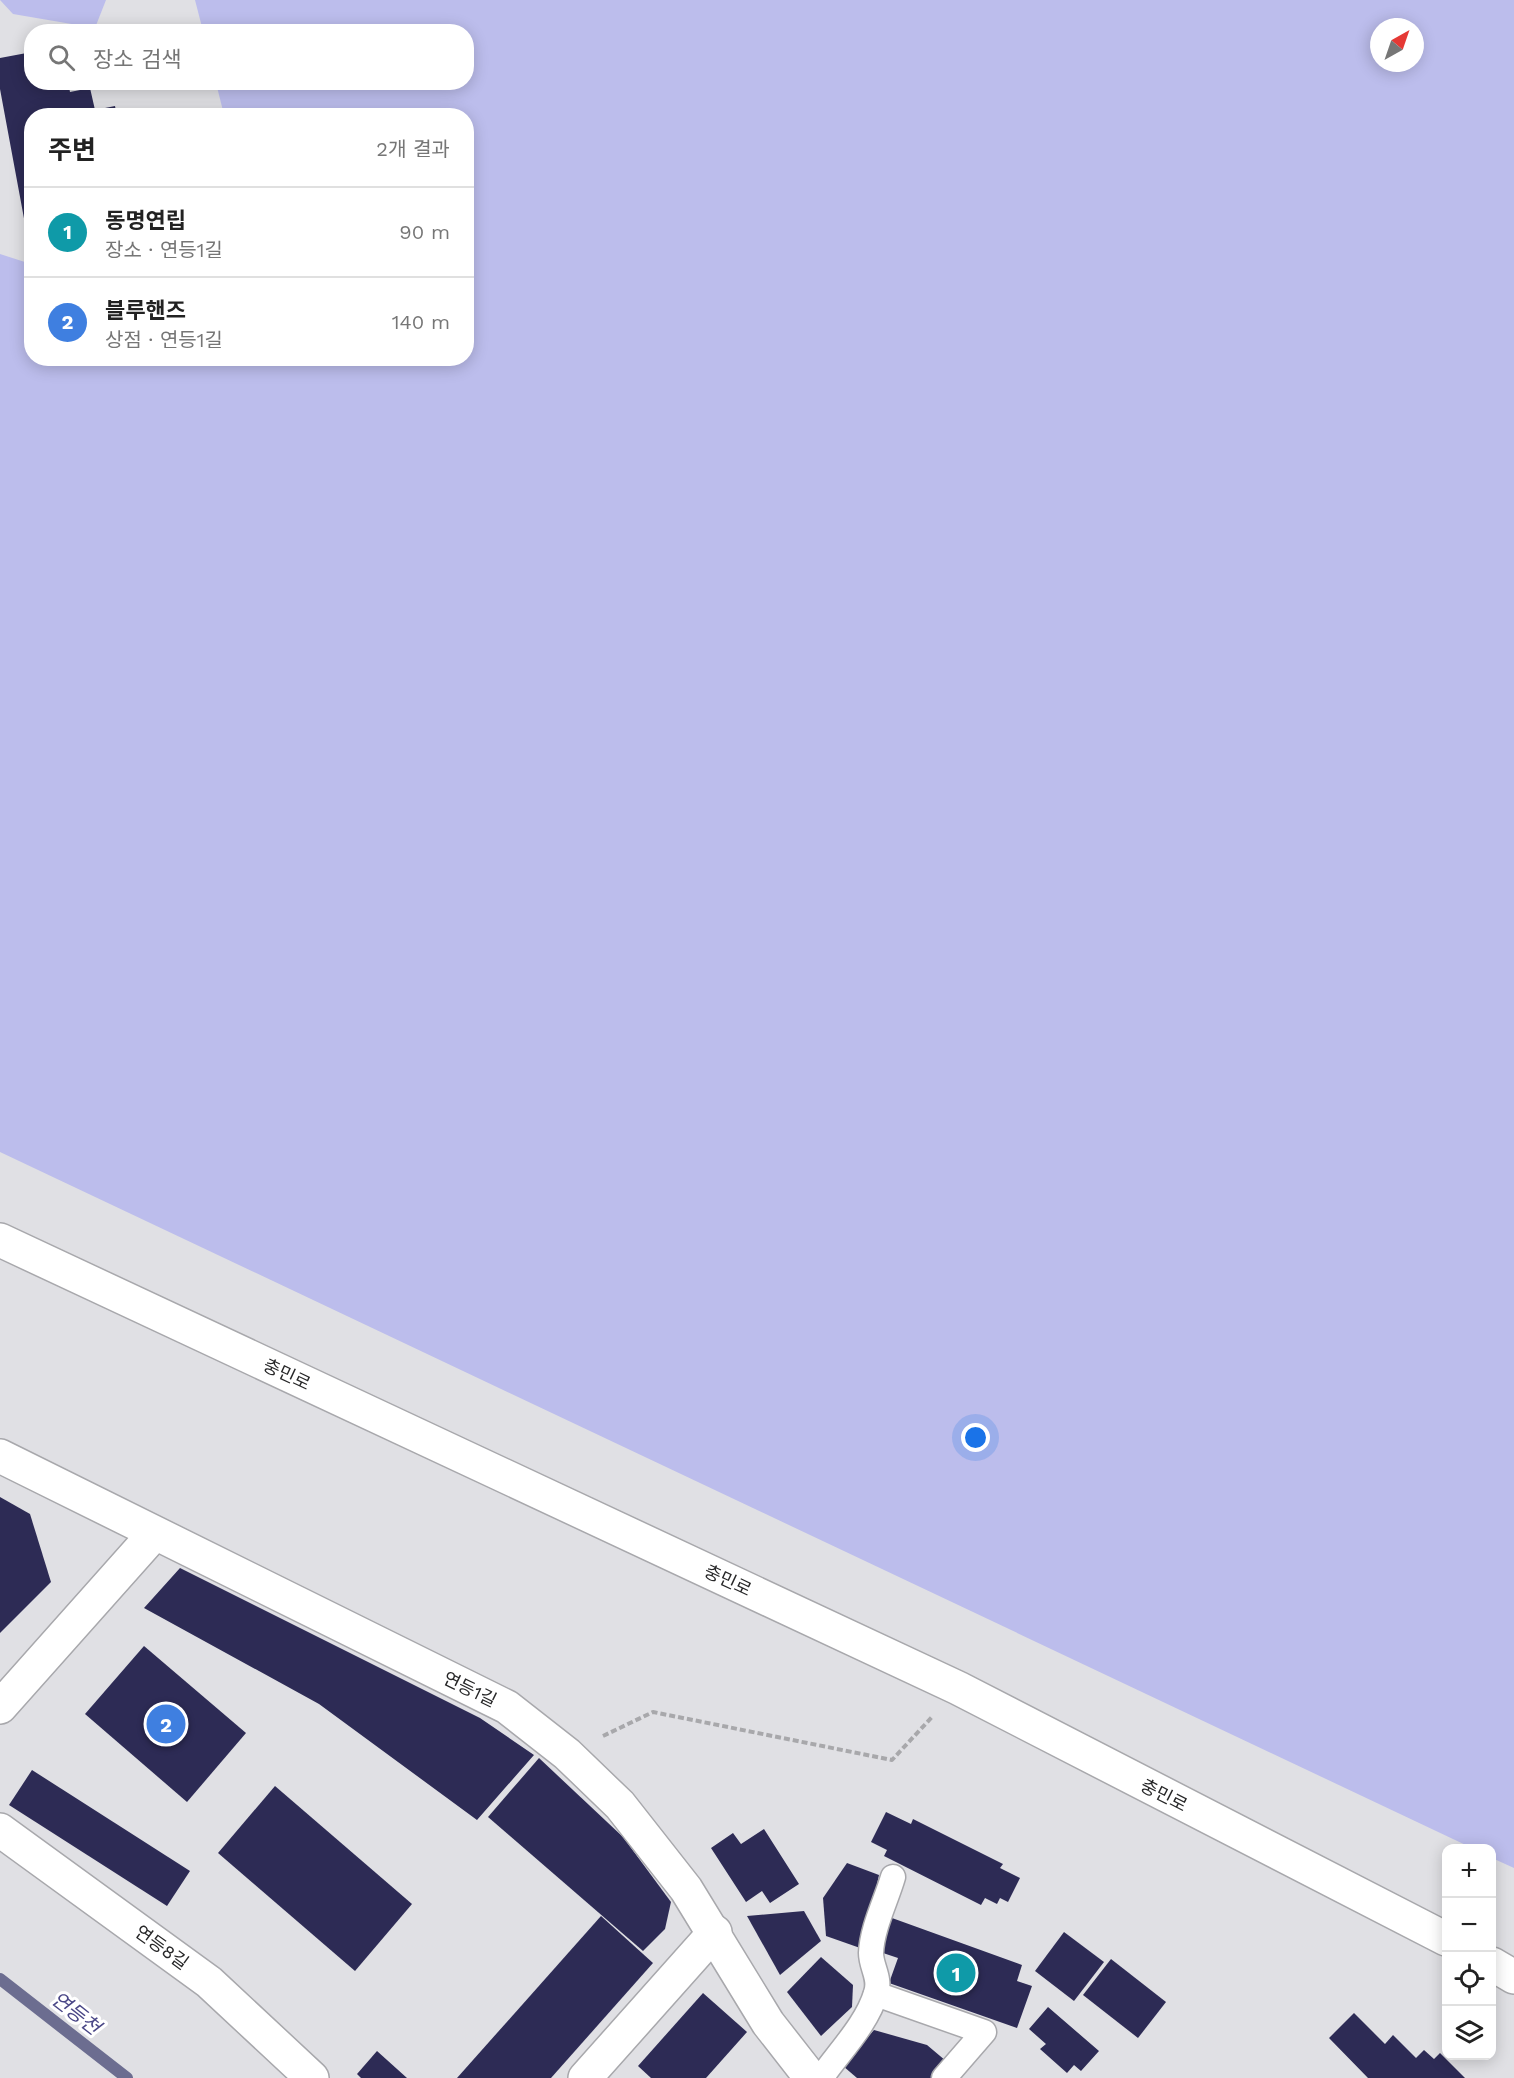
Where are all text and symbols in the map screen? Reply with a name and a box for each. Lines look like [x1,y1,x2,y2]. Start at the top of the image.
north arrow [1370,18,1424,72]
search box [24,24,474,90]
icon: search [45,41,78,74]
text: 장소 검색 [93,47,181,72]
text: 주변 [48,135,96,165]
text: 2개 결과 [376,137,450,161]
text: 동명연립 [105,208,186,233]
text: 1 [63,220,72,244]
text: 90 m [399,220,450,244]
text: 장소 · 연등1길 [105,238,223,262]
text: 블루핸즈 [105,298,186,323]
text: 2 [62,310,73,334]
text: 140 m [392,310,450,334]
text: 상점 · 연등1길 [105,328,223,352]
street label: 충민로 [260,1354,314,1394]
your location [961,1423,990,1452]
street label: 충민로 [701,1560,755,1600]
street label: 연등1길 [440,1667,500,1711]
pin: 2 [146,1702,186,1746]
street label: 충민로 [1137,1774,1191,1816]
map controls [1442,1844,1496,2060]
button: + [1442,1844,1496,1898]
button: − [1442,1898,1496,1952]
street label: 연등8길 [131,1921,193,1973]
pin: 1 [936,1950,976,1996]
button: locate [1442,1952,1496,2006]
water label: 연등천 [47,1987,107,2041]
button: layers [1442,2006,1496,2060]

